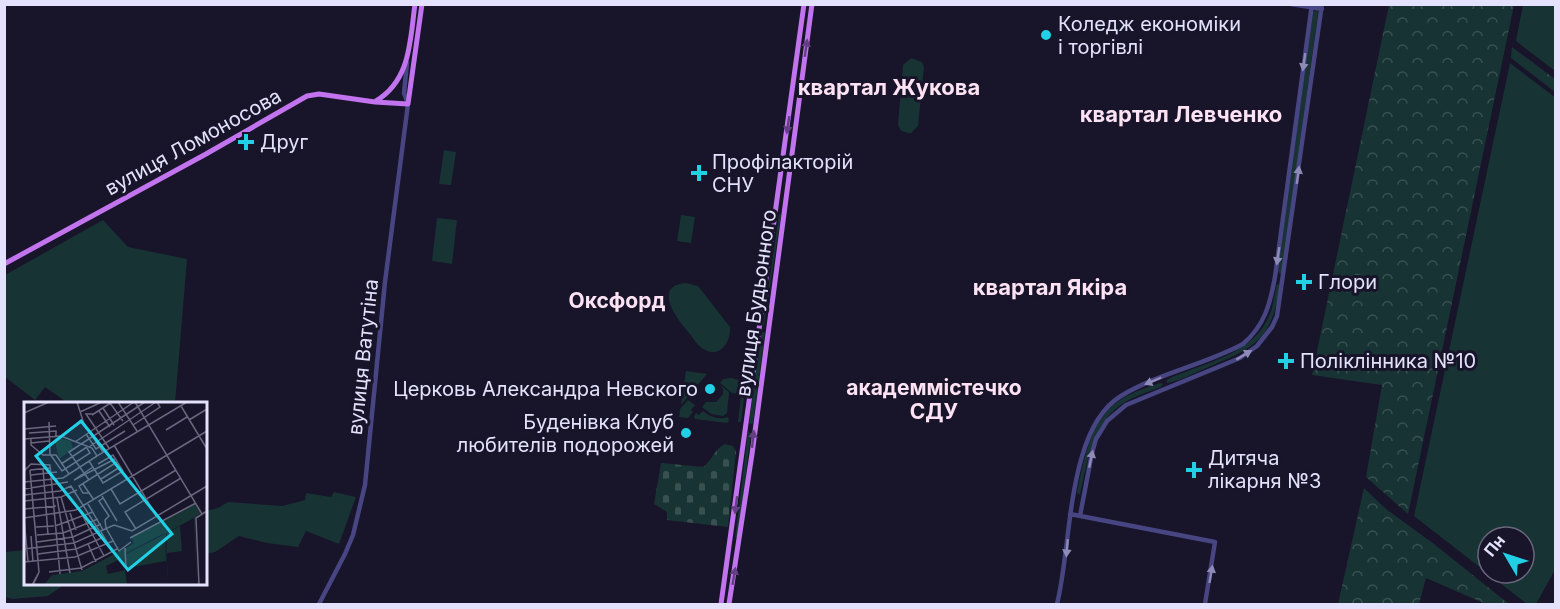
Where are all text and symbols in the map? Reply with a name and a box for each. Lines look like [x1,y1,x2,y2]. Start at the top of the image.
place label: Коледж економіки і торгівлі [1058,12,1241,59]
marker: Коледж економіки і торгівлі [1039,28,1053,42]
one-way arrow [801,38,810,57]
one-way arrow [1299,53,1309,72]
district label: квартал Жукова [798,74,980,100]
street label: вулиця Ломоносова [101,84,285,200]
district label: квартал Левченко [1080,101,1282,127]
one-way arrow [783,116,792,135]
place label: Друг [260,130,308,154]
marker: Друг [237,133,255,151]
place label: Профілакторій СНУ [712,150,853,197]
marker: Профілакторій СНУ [690,164,708,182]
one-way arrow [1294,165,1303,184]
street label: вулиця Будьонного [731,208,781,398]
one-way arrow [1273,246,1282,265]
place label: Глори [1318,270,1377,294]
marker: Глори [1295,273,1313,291]
district label: квартал Якіра [973,274,1127,300]
street label: вулиця Ватутіна [343,278,383,436]
district label: Оксфорд [569,288,665,313]
one-way arrow [1236,349,1252,360]
place label: Поліклінника №10 [1300,349,1476,373]
marker: Поліклінника №10 [1277,352,1295,370]
district label: академмістечко СДУ [846,375,1022,424]
one-way arrow [1144,376,1162,386]
place label: Церковь Александра Невского [393,377,698,401]
marker: Церковь Александра Невского [703,382,717,396]
inset map [24,402,207,585]
place label: Буденівка Клуб любителів подорожей [457,410,674,457]
marker: Буденівка Клуб любителів подорожей [679,426,693,440]
one-way arrow [748,430,758,449]
place label: Дитяча лікарня №3 [1208,446,1321,493]
one-way arrow [1087,449,1096,468]
marker: Дитяча лікарня №3 [1185,461,1203,479]
one-way arrow [731,496,740,515]
north arrow [1476,525,1536,585]
text: Пн [1480,531,1509,560]
one-way arrow [1062,539,1072,558]
one-way arrow [1207,564,1216,583]
one-way arrow [729,567,738,586]

